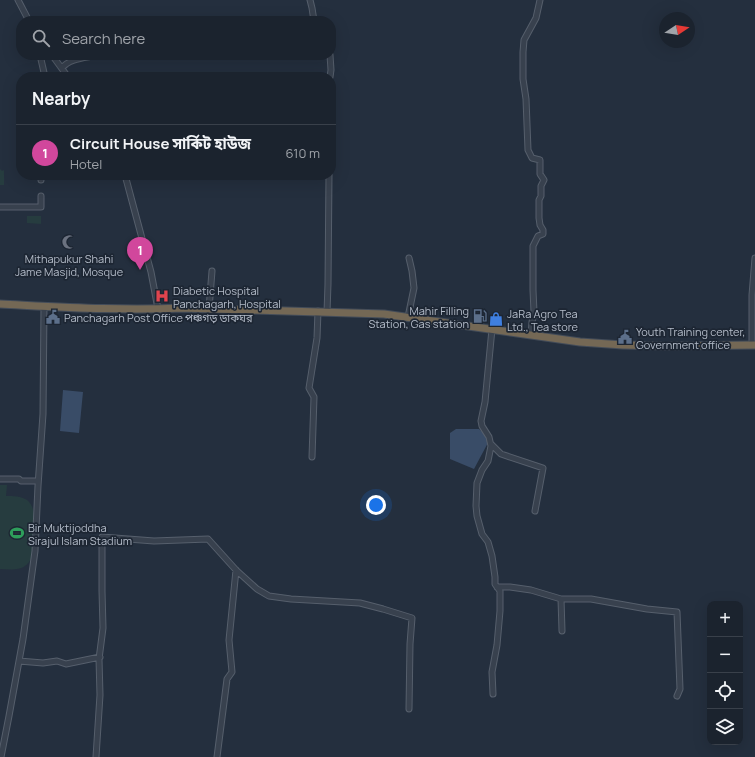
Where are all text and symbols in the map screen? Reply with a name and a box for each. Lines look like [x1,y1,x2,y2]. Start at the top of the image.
north arrow [659,12,695,48]
search box [16,16,336,60]
icon: search [30,27,52,49]
text: Search here [62,28,145,49]
text: Nearby [32,87,90,110]
text: Circuit House সার্কিট হাউজ [70,133,251,154]
text: 1 [42,144,48,162]
text: 610 m [286,144,320,162]
text: Hotel [70,155,102,173]
mosque icon: Mithapukur Shahi Jame Masjid, Mosque [61,234,77,250]
pin: 1 [127,237,153,270]
place label: Mithapukur Shahi Jame Masjid, Mosque [15,251,124,279]
place label: Diabetic Hospital Panchagarh, Hospital [173,283,281,311]
hospital icon: Diabetic Hospital Panchagarh, Hospital [154,288,170,304]
place label: Mahir Filling Station, Gas station [368,303,469,331]
place label: JaRa Agro Tea Ltd., Tea store [507,306,579,334]
fuel station icon: Mahir Filling Station, Gas station [472,308,488,324]
public building icon: Panchagarh Post Office পঞ্চগড় ডাকঘর [45,309,61,325]
place label: Panchagarh Post Office পঞ্চগড় ডাকঘর [64,310,253,325]
shop icon: JaRa Agro Tea Ltd., Tea store [488,311,504,327]
place label: Youth Training center, Government office [636,324,746,352]
public building icon: Youth Training center, Government office [617,329,633,345]
your location [366,495,386,515]
place label: Bir Muktijoddha Sirajul Islam Stadium [28,520,132,548]
sports icon: Bir Muktijoddha Sirajul Islam Stadium [9,525,25,541]
map controls [707,601,743,745]
button: + [707,601,743,637]
button: − [707,637,743,673]
button: locate [707,673,743,709]
button: layers [707,709,743,745]

